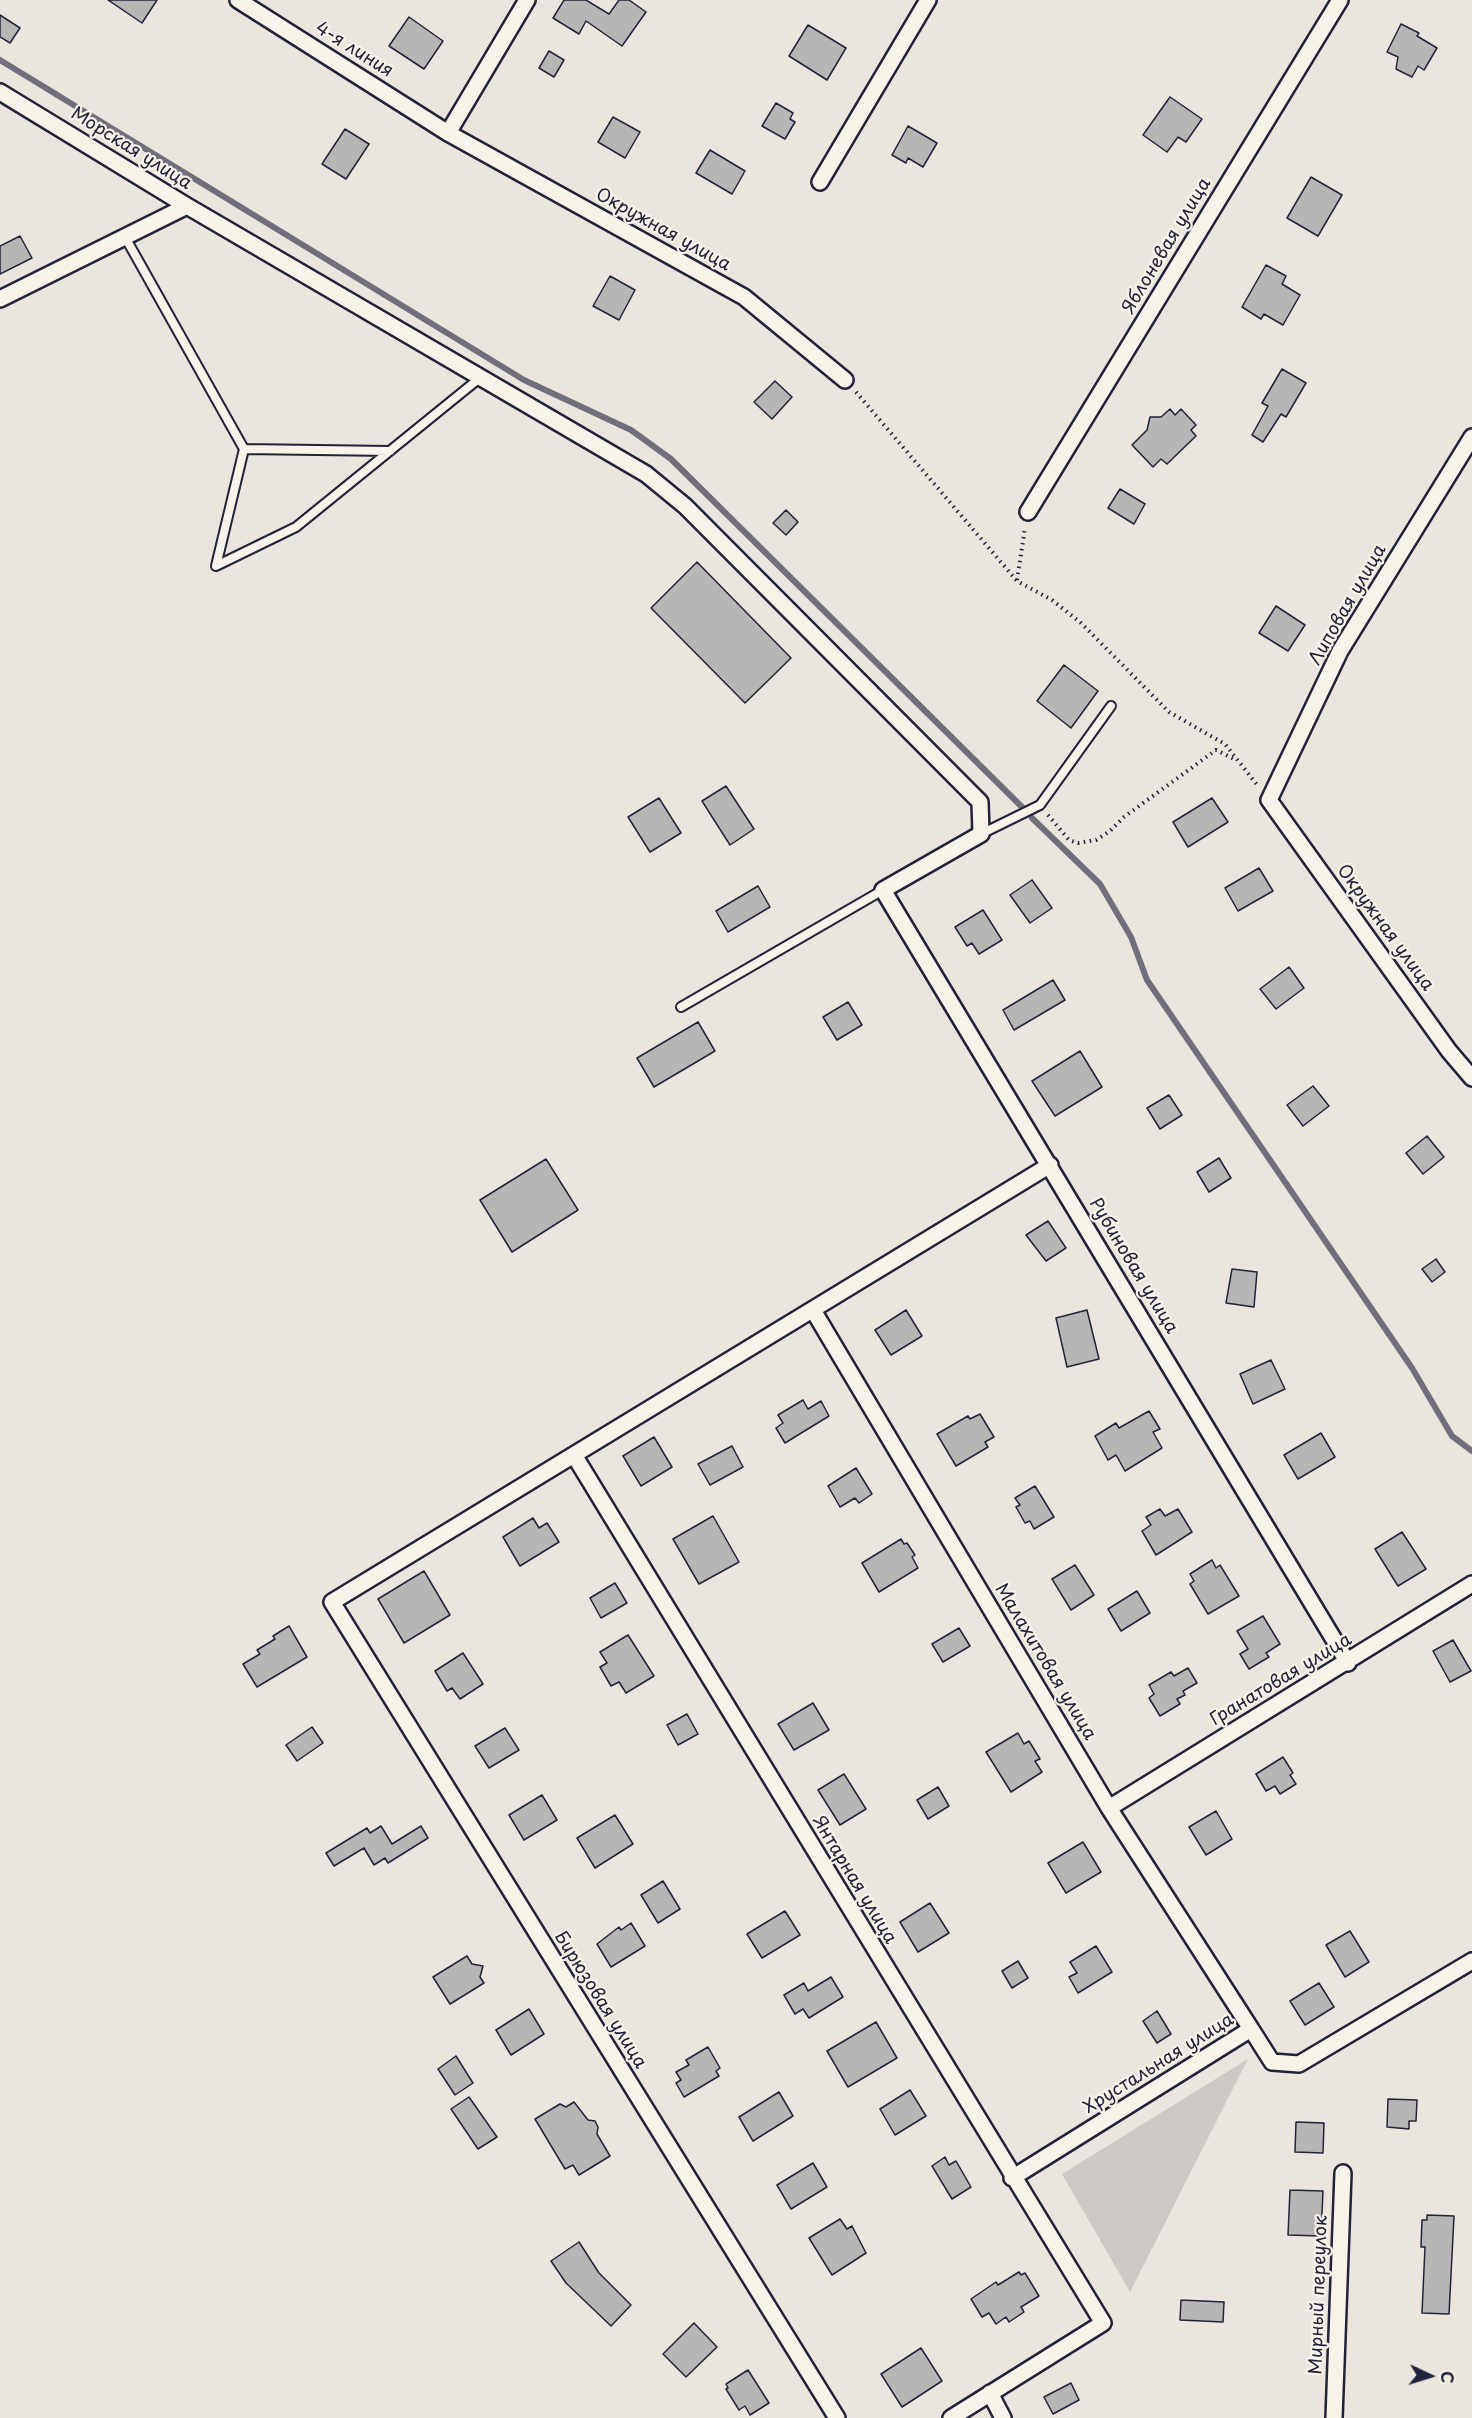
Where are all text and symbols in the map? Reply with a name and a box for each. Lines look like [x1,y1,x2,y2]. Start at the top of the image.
street label: 4-я линия [311,18,397,82]
street label: Морская улица [67,103,195,195]
street label: Яблоневая улица [1118,174,1216,318]
street label: Окружная улица [592,184,734,276]
street label: Липовая улица [1305,541,1391,669]
street label: Окружная улица [1332,861,1438,995]
street label: Рубиновая улица [1084,1194,1182,1338]
street label: Малахитовая улица [990,1580,1100,1744]
street label: Гранатовая улица [1206,1629,1356,1731]
street label: Янтарная улица [807,1812,901,1948]
street label: Бирюзовая улица [549,1927,651,2073]
street label: Хрустальная улица [1080,2009,1238,2119]
street label: Мирный переулок [1305,2215,1333,2375]
north arrow [1400,2346,1460,2406]
text: С [1436,2370,1460,2384]

